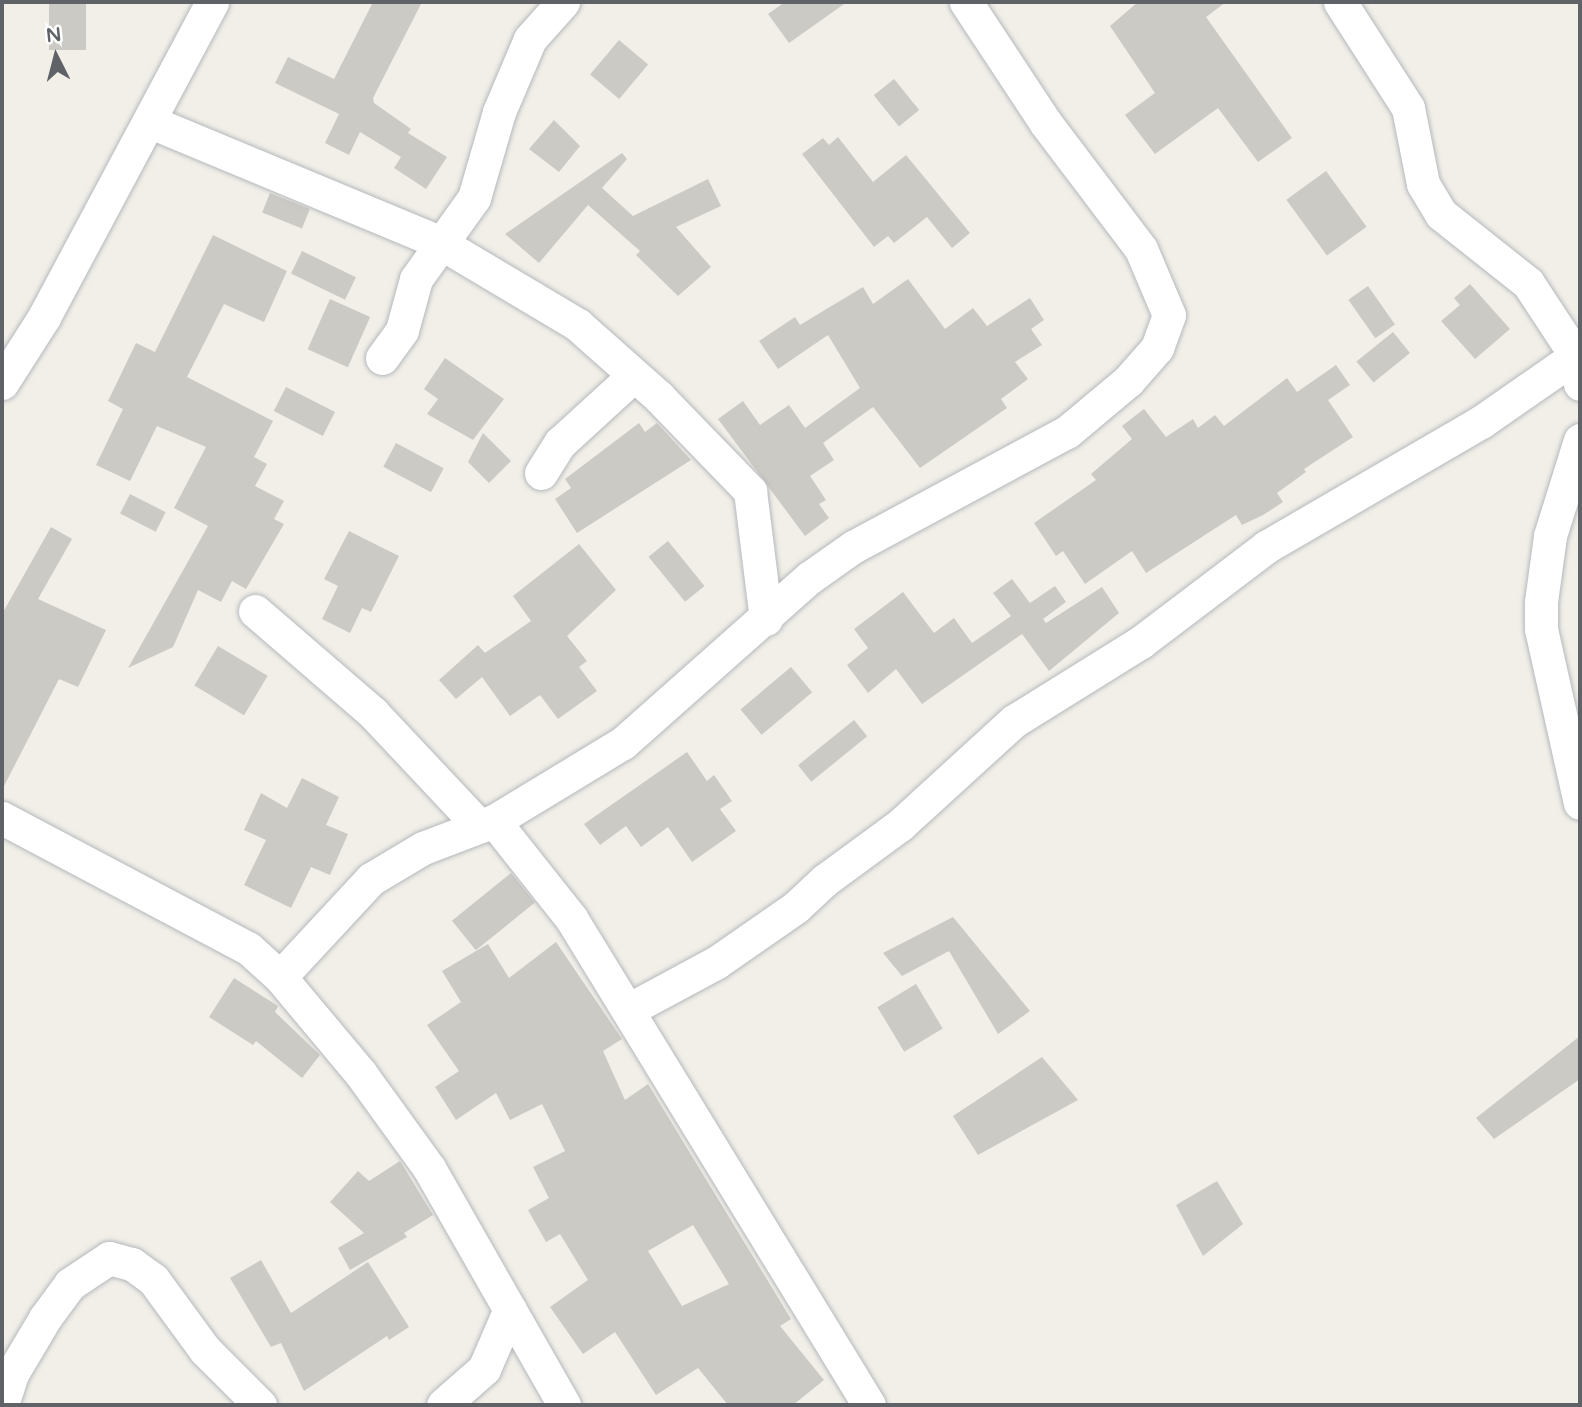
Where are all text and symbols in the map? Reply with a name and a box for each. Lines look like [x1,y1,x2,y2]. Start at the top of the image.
north arrow [21,21,91,91]
text: N [45,23,63,47]

